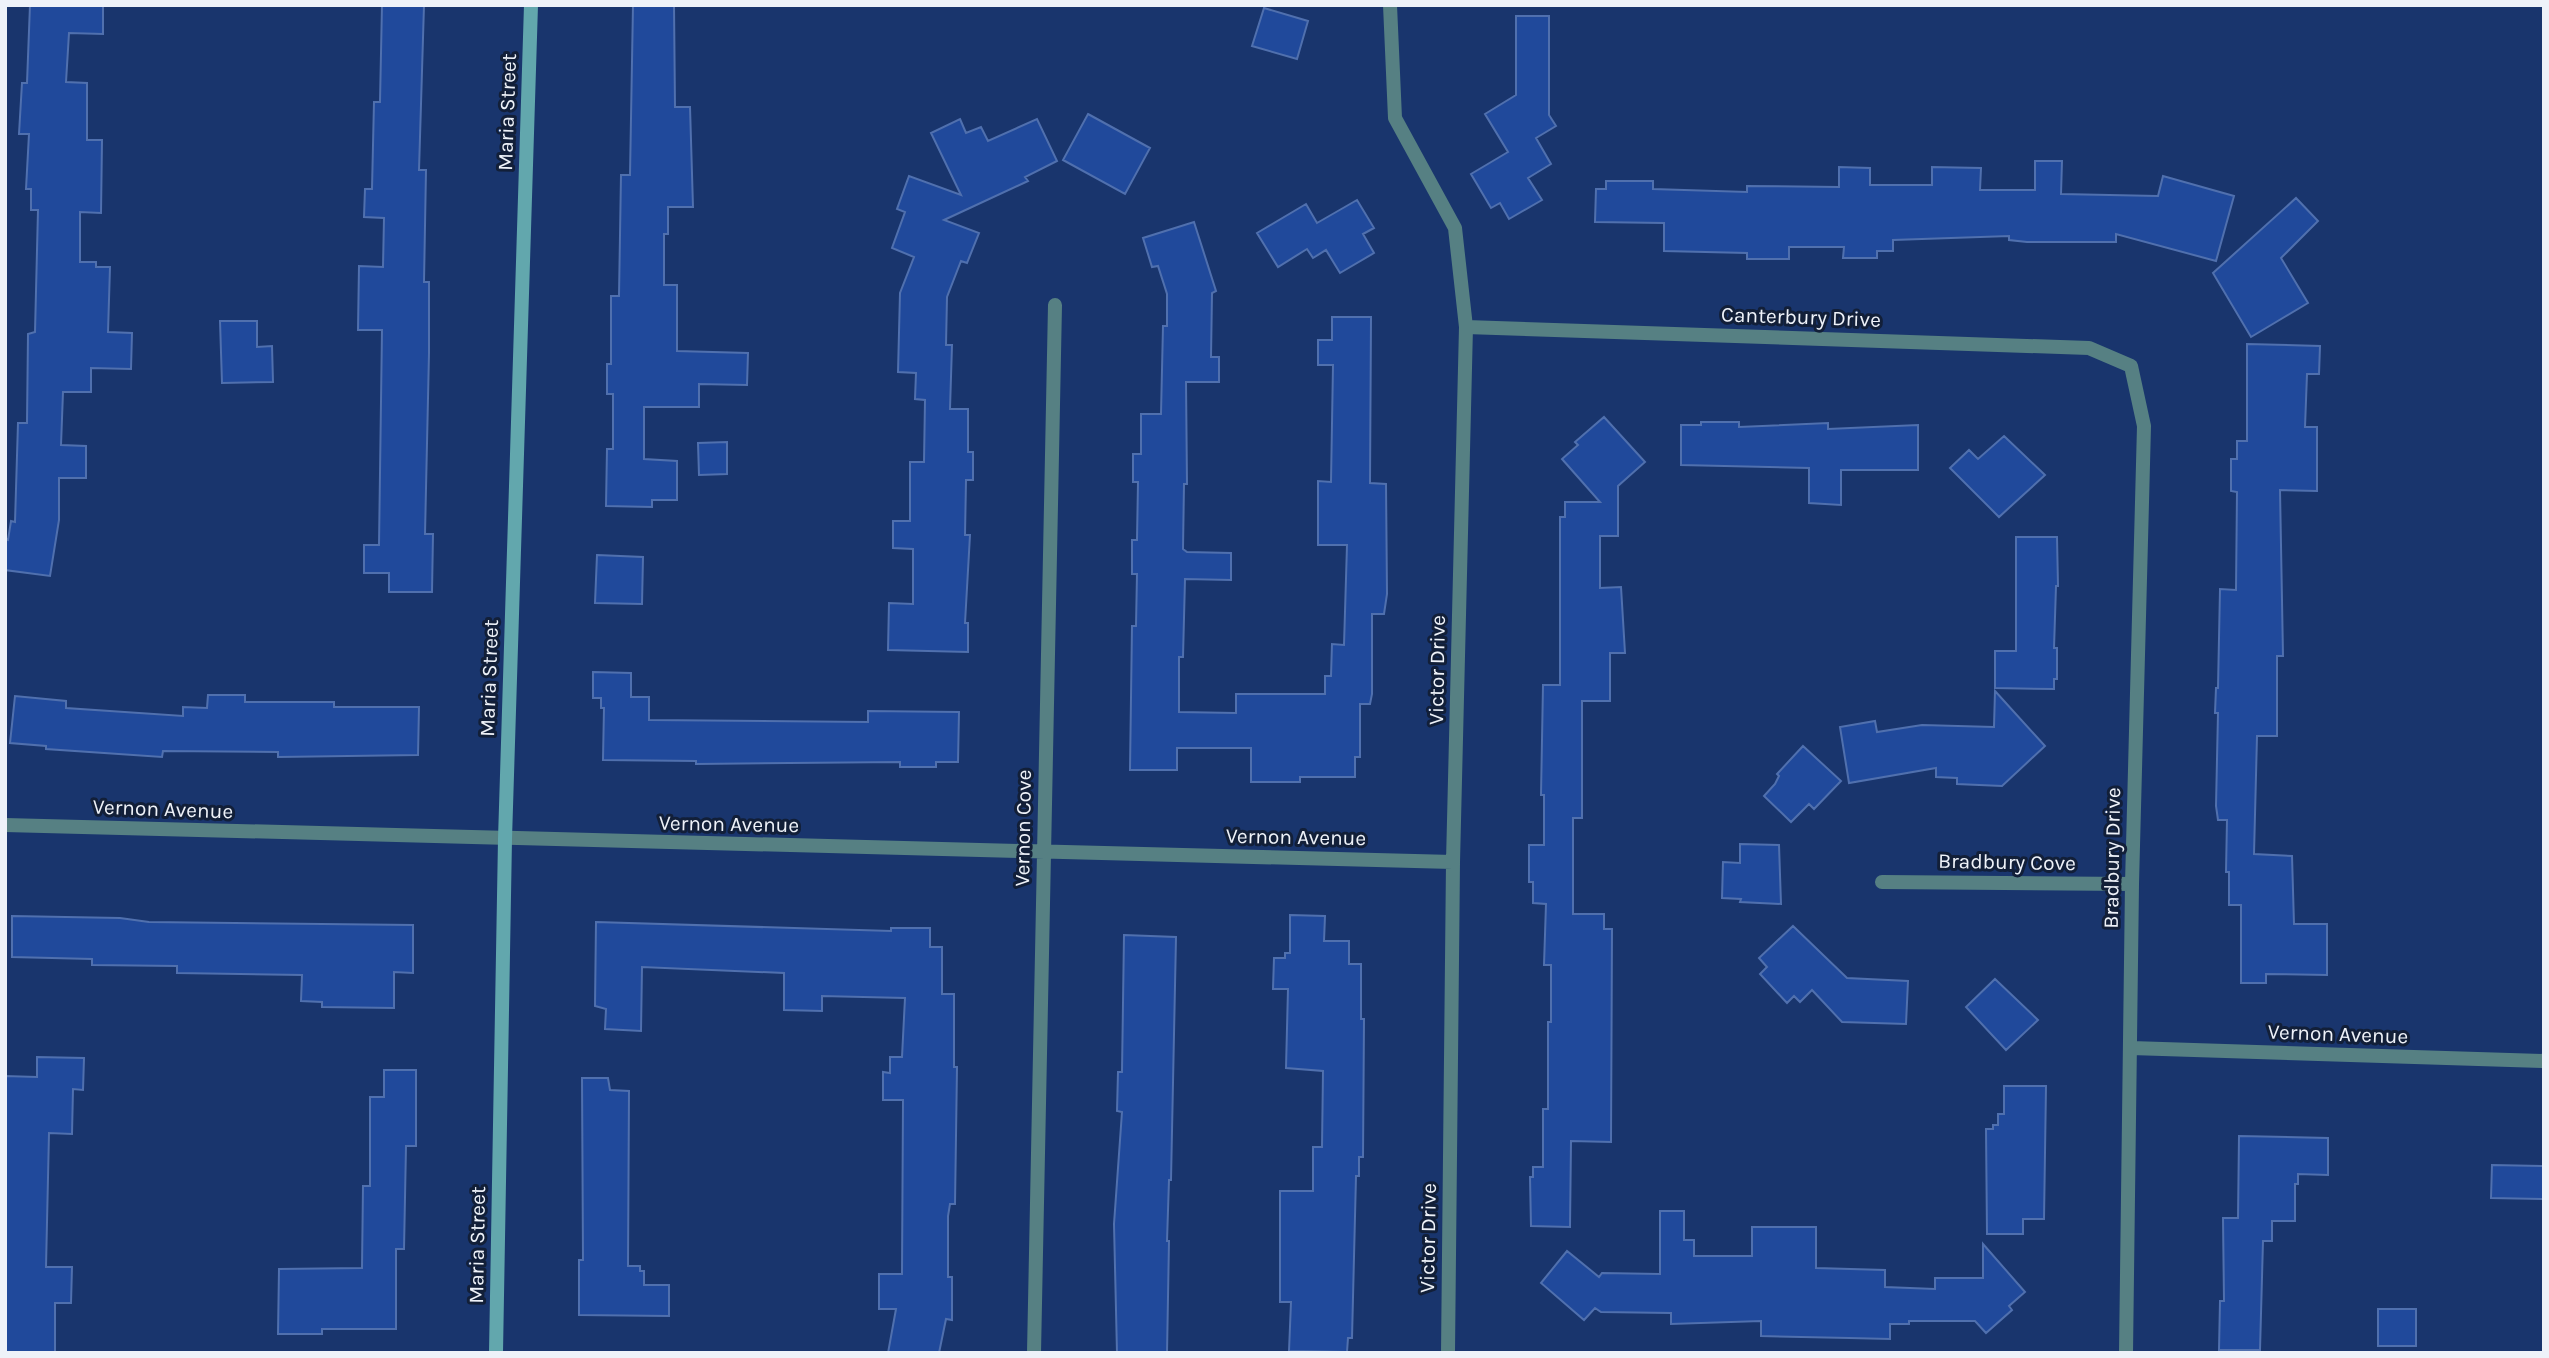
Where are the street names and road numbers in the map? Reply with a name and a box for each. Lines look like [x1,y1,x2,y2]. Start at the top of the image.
street label: Maria Street [493,53,521,171]
street label: Canterbury Drive [1721,302,1881,332]
street label: Victor Drive [1424,615,1450,725]
street label: Maria Street [475,619,503,737]
street label: Vernon Cove [1010,769,1036,887]
street label: Bradbury Drive [2099,787,2125,929]
street label: Vernon Avenue [92,795,234,823]
street label: Vernon Avenue [659,811,799,837]
street label: Vernon Avenue [1226,824,1366,850]
street label: Bradbury Cove [1938,849,2076,875]
street label: Vernon Avenue [2267,1020,2409,1048]
street label: Victor Drive [1415,1183,1441,1293]
street label: Maria Street [464,1186,490,1304]

